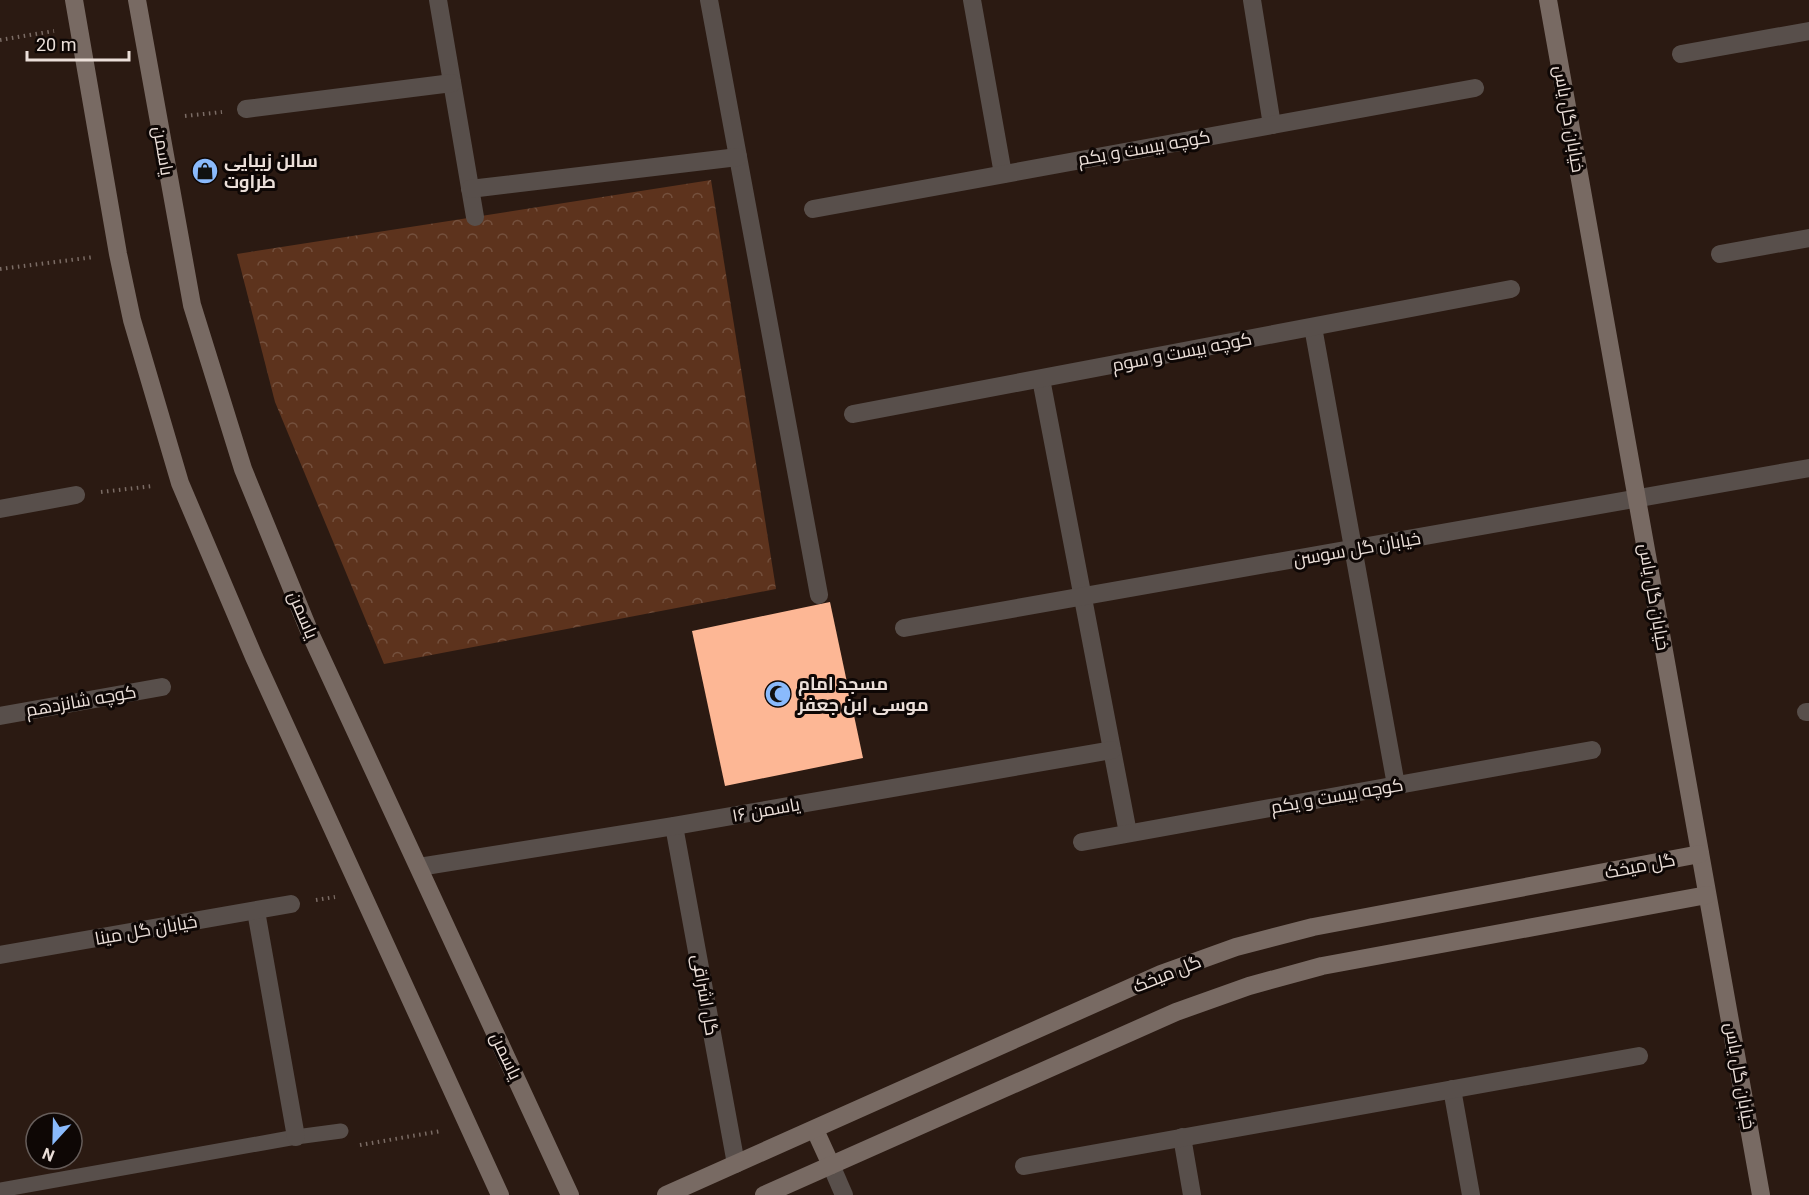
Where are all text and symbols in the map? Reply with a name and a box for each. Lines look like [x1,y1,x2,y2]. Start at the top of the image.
scale bar [27,24,129,62]
text: 20 m [36,34,76,55]
street label: خیابان گل یاس [1549,64,1589,174]
street label: یاسمن [148,125,178,178]
street label: کوچه بیست و یکم [1076,126,1212,171]
place label: سالن زیبایی طراوت [224,150,318,193]
shop icon: سالن زیبایی طراوت [190,156,220,186]
street label: کوچه بیست و سوم [1110,328,1254,377]
street label: خیابان گل سوسن [1292,527,1422,571]
street label: خیابان گل یاس [1634,542,1674,652]
street label: یاسمن [283,588,323,642]
place label: مسجد امام موسی ابن جعفر [797,673,929,716]
mosque icon: مسجد امام موسی ابن جعفر [763,679,793,709]
street label: کوچه شانزدهم [24,680,138,723]
street label: کوچه بیست و یکم [1269,774,1405,819]
street label: یاسمن ۱۶ [730,793,802,827]
street label: گل میخک [1603,848,1677,884]
street label: خیابان گل مینا [93,910,199,950]
street label: گل میخک [1130,950,1204,998]
street label: گل اشراقی [687,953,723,1037]
street label: خیابان گل یاس [1720,1021,1760,1131]
street label: یاسمن [486,1029,527,1083]
north arrow [24,1111,84,1171]
text: N [40,1144,57,1165]

